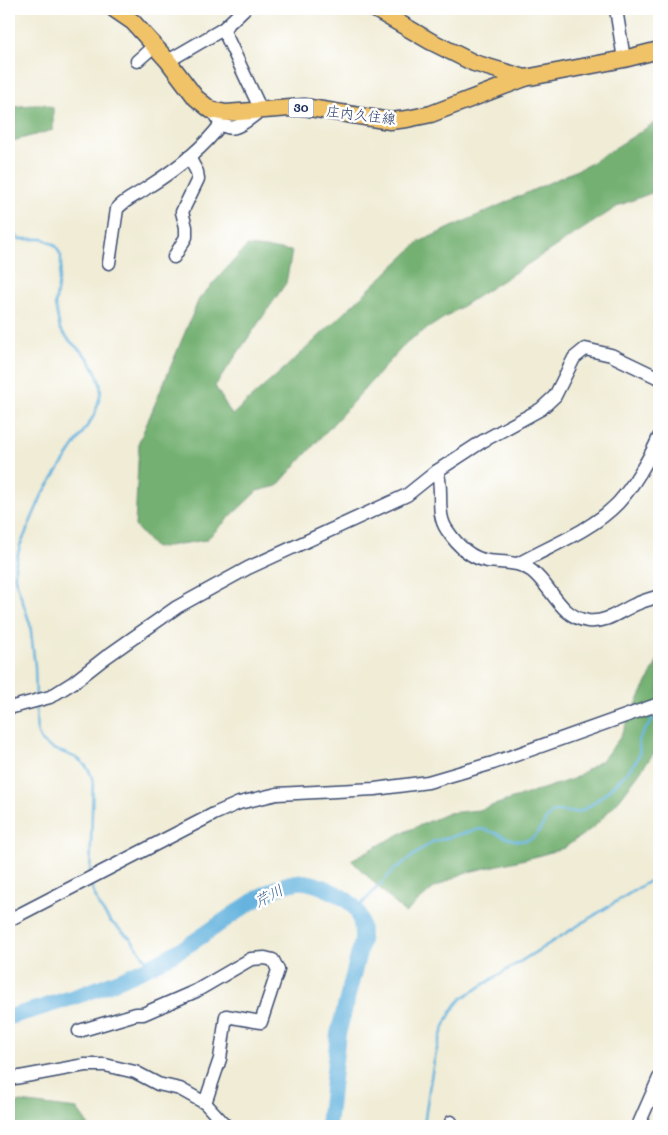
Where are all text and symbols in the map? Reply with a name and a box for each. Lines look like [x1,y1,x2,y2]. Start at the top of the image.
road number: 30 [288,99,314,118]
street label: 庄内久住線 [325,101,397,128]
water label: 芹川 [251,879,286,911]

